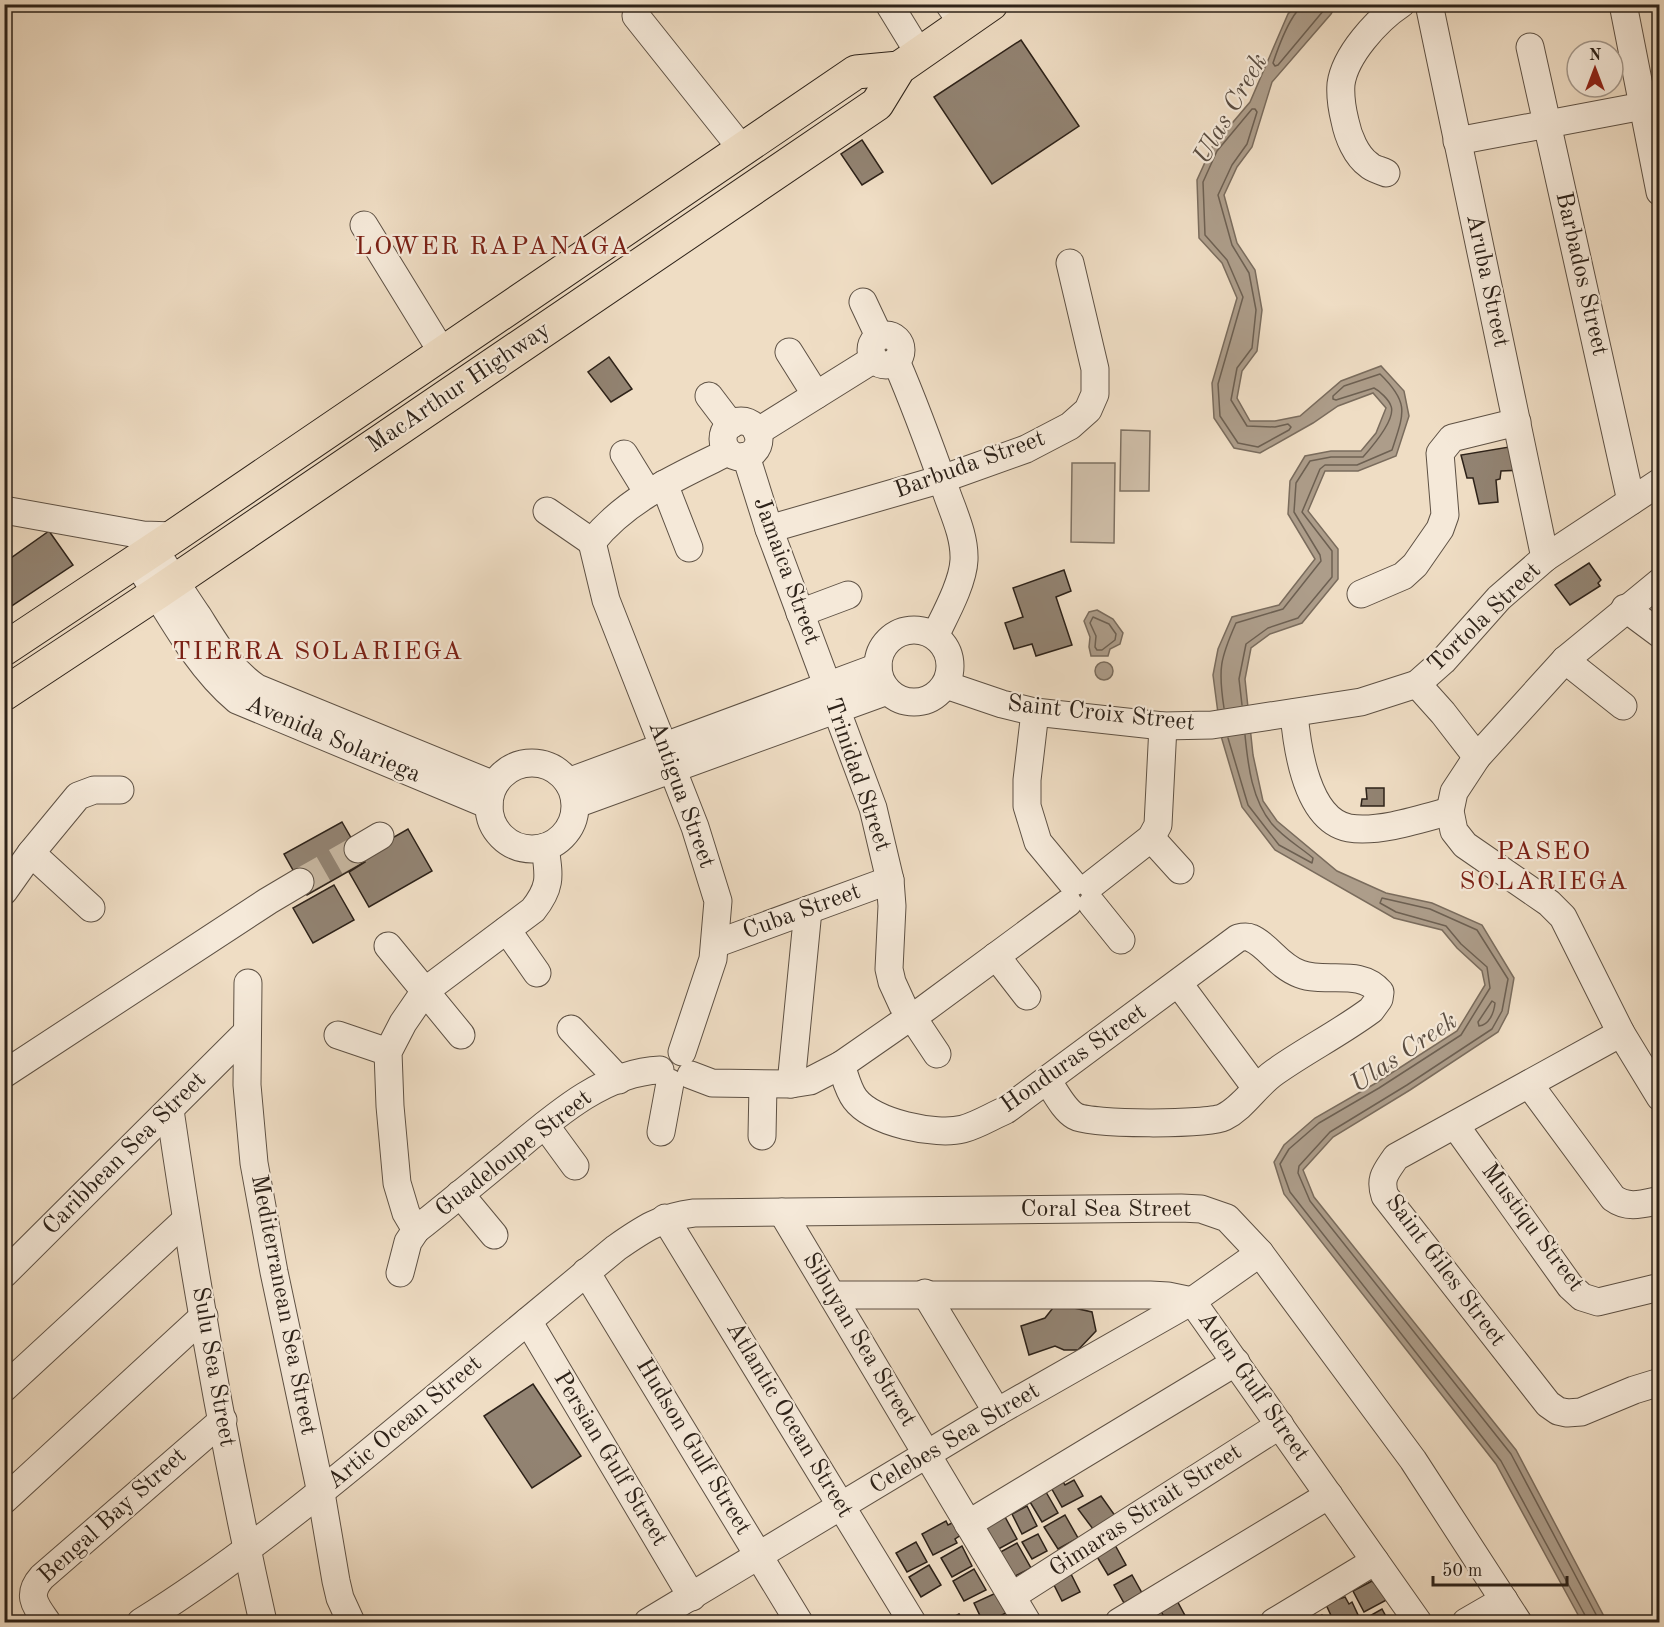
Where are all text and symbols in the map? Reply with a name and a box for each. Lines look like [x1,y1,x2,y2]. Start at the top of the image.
north arrow [1565,39,1625,99]
text: N [1589,48,1602,64]
water label: Ulas Creek [1189,49,1273,169]
street label: Barbados Street [1550,190,1612,358]
street label: Aruba Street [1461,212,1513,350]
district label: LOWER RAPANAGA [355,234,631,260]
street label: MacArthur Highway [363,318,555,458]
street label: Barbuda Street [892,427,1048,503]
street label: Jamaica Street [748,494,824,648]
street label: Tortola Street [1424,559,1546,677]
district label: TIERRA SOLARIEGA [172,639,464,665]
street label: Avenida Solariega [242,692,424,788]
street label: Saint Croix Street [1006,692,1196,736]
street label: Trinidad Street [820,695,894,855]
street label: Antigua Street [643,718,719,872]
district label: PASEO SOLARIEGA [1459,839,1629,895]
street label: Cuba Street [740,880,864,944]
street label: Honduras Street [997,1000,1151,1118]
water label: Ulas Creek [1346,1008,1462,1098]
street label: Caribbean Sea Street [39,1068,211,1240]
street label: Guadeloupe Street [432,1086,596,1222]
street label: Mustiqu Street [1476,1160,1588,1296]
street label: Mediterranean Sea Street [246,1173,320,1437]
street label: Saint Giles Street [1380,1191,1510,1351]
street label: Coral Sea Street [1021,1198,1191,1222]
street label: Sibuyan Sea Street [798,1249,920,1431]
street label: Sulu Sea Street [187,1285,239,1449]
street label: Aden Gulf Street [1193,1308,1313,1466]
street label: Atlantic Ocean Street [721,1318,857,1522]
street label: Artic Ocean Street [323,1352,487,1494]
street label: Hudson Gulf Street [631,1355,755,1539]
street label: Persian Gulf Street [548,1367,672,1551]
street label: Celebes Sea Street [866,1379,1044,1499]
street label: Gimaras Strait Street [1046,1440,1246,1582]
street label: Bengal Bay Street [34,1444,192,1588]
scale bar [1433,1549,1566,1587]
text: 50 m [1442,1562,1482,1580]

